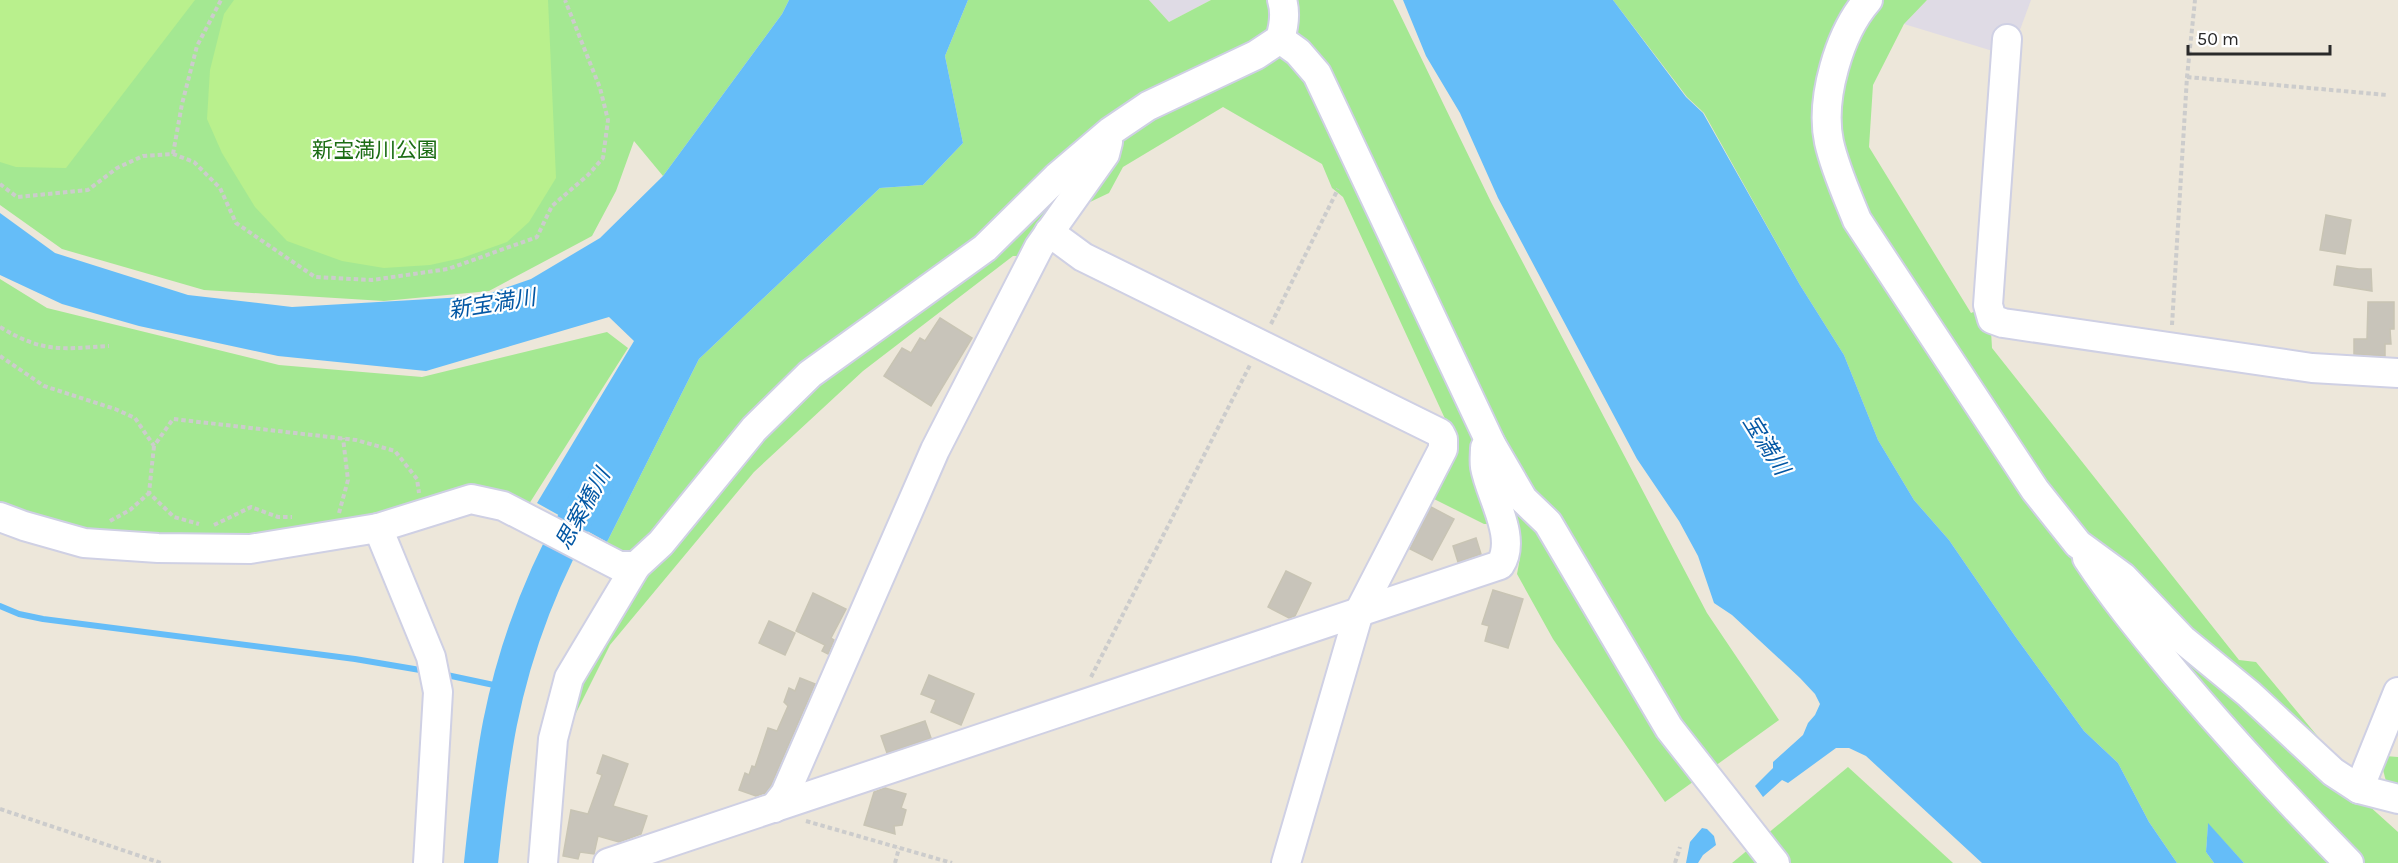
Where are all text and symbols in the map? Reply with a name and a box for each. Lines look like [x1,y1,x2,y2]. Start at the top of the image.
scale bar [2188,18,2330,56]
text: 50 m [2197,28,2239,50]
park label: 新宝満川公園 [312,138,438,162]
water label: 新宝満川 [447,284,539,324]
water label: 宝満川 [1737,410,1796,482]
water label: 思案橋川 [550,462,617,554]

